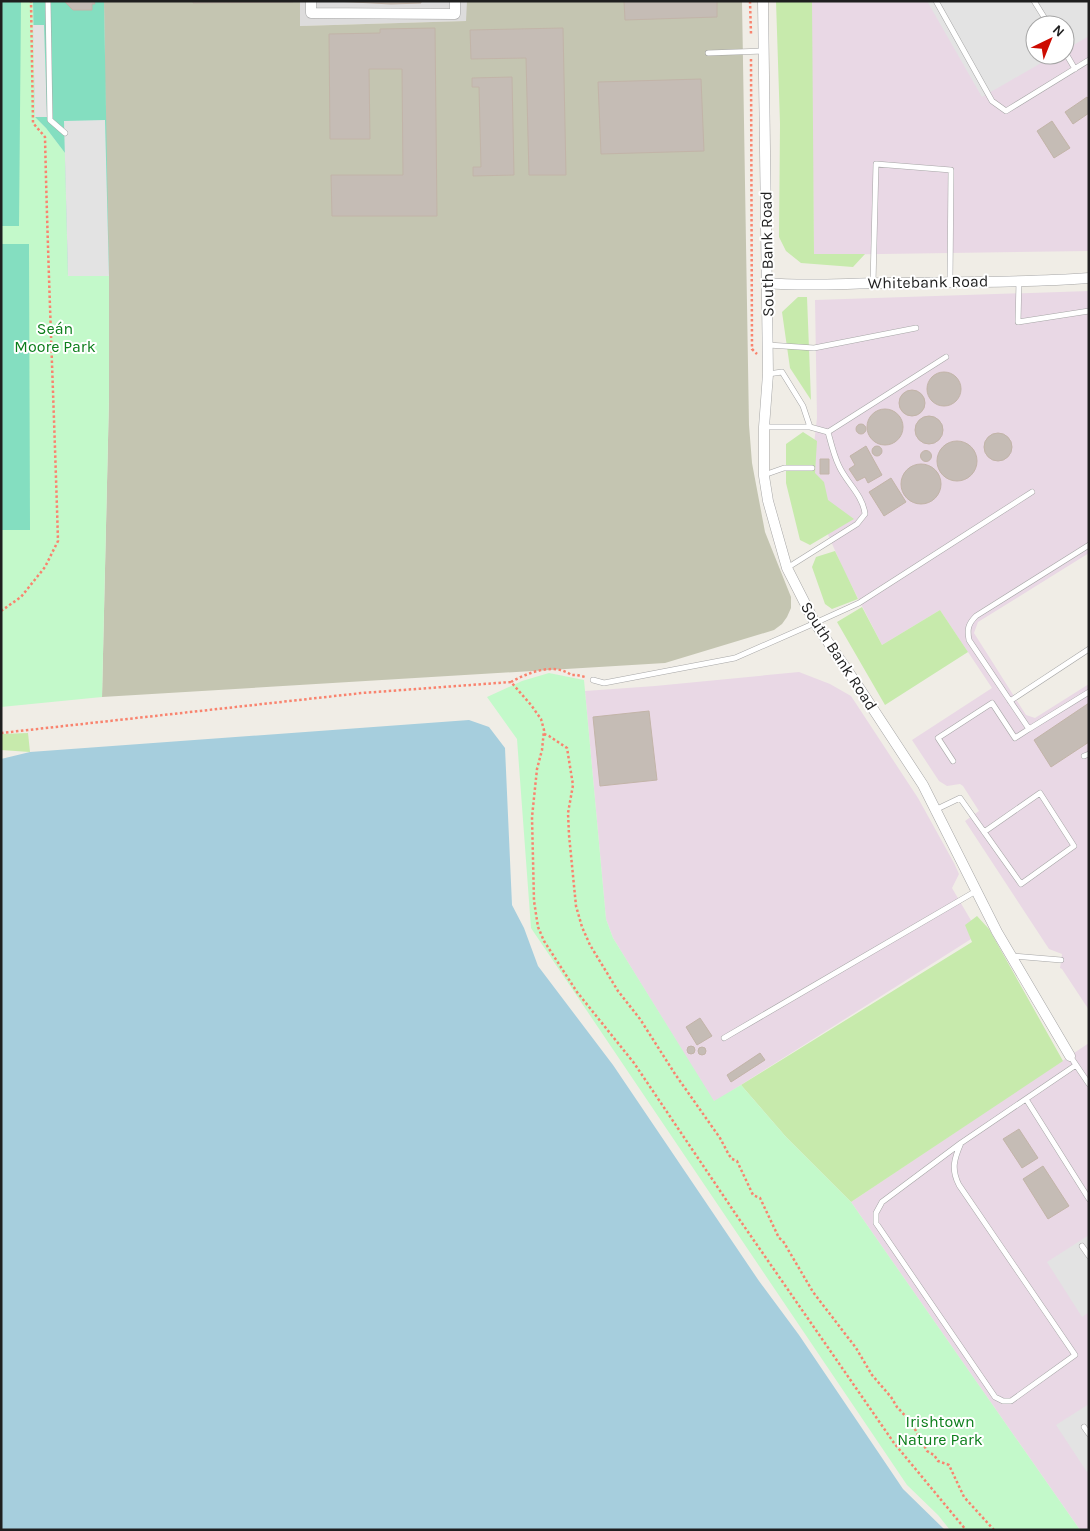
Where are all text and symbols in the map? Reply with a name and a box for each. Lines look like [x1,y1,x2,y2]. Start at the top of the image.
north arrow [1025,15,1075,65]
text: N [1049,21,1068,41]
street label: South Bank Road [756,191,778,317]
street label: Whitebank Road [868,271,988,293]
park label: Seán Moore Park [14,319,96,356]
street label: South Bank Road [797,598,881,714]
park label: Irishtown Nature Park [897,1412,983,1449]

